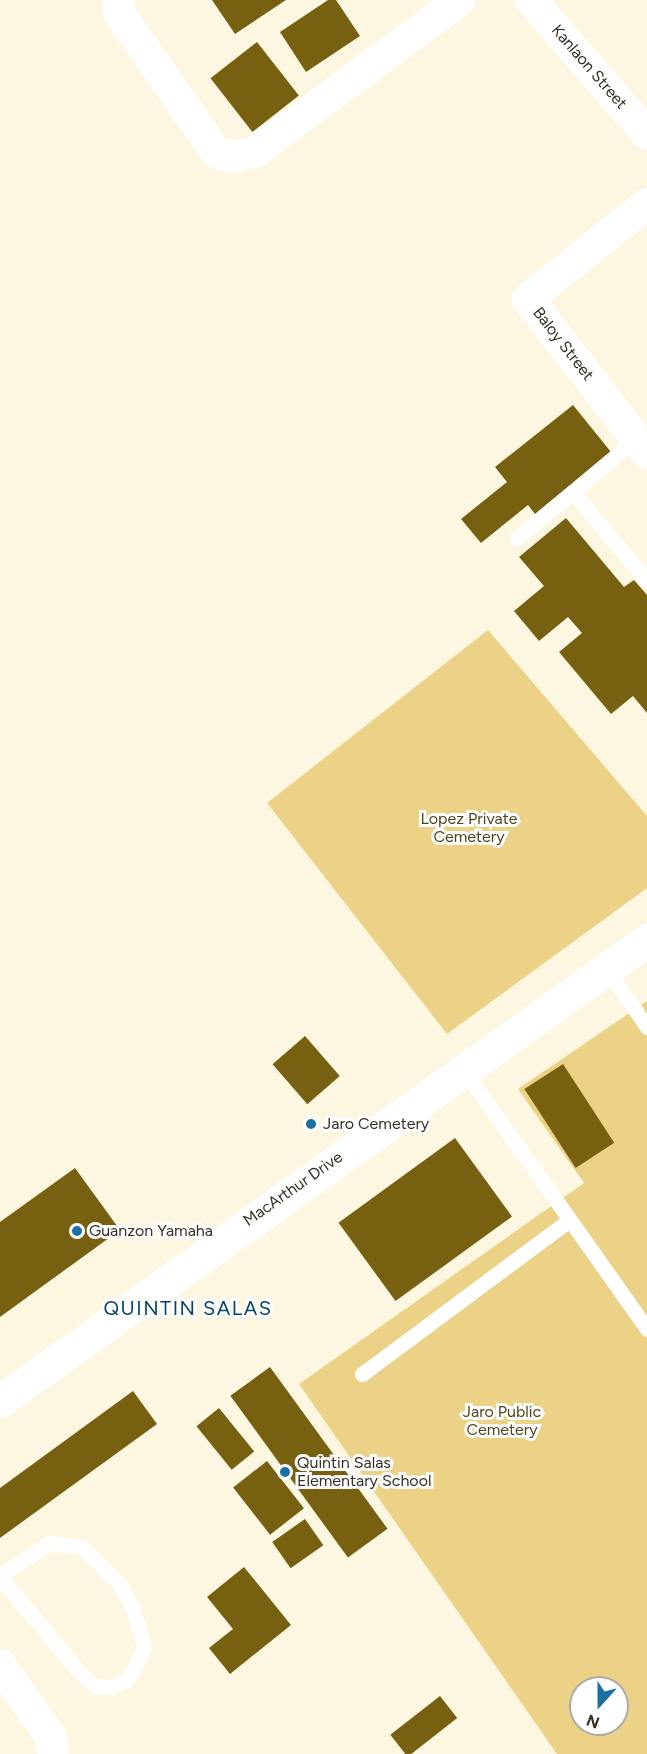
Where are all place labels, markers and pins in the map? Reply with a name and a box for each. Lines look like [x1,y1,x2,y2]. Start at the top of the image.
place label: Jaro Cemetery [323,1114,429,1134]
marker: Jaro Cemetery [304,1117,318,1131]
place label: Guanzon Yamaha [89,1221,213,1241]
marker: Guanzon Yamaha [70,1224,84,1238]
place label: Quintin Salas Elementary School [297,1453,431,1491]
marker: Quintin Salas Elementary School [278,1465,292,1479]

